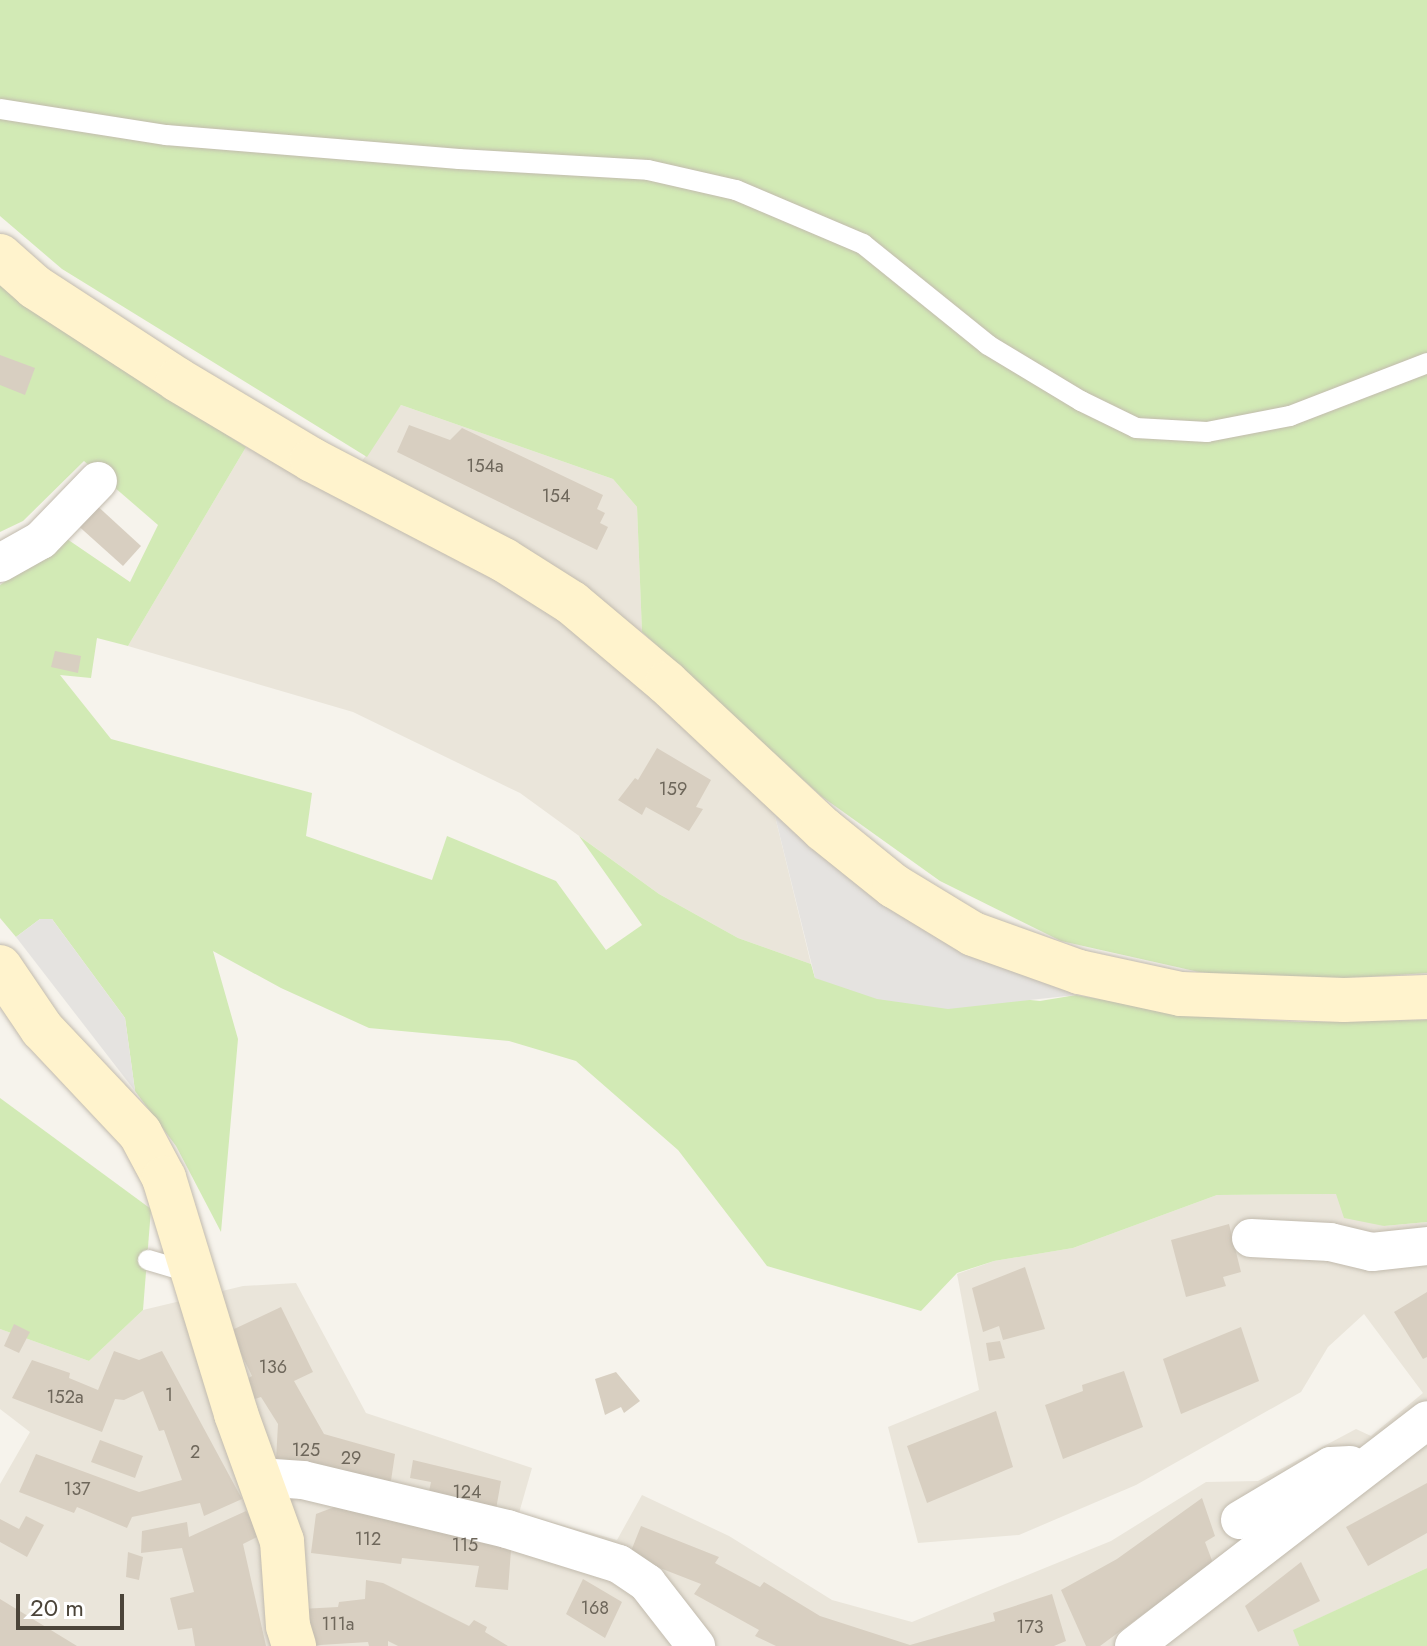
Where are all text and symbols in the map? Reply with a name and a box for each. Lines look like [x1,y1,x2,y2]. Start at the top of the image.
house number: 154a [466,455,504,477]
house number: 154 [542,485,570,507]
house number: 159 [659,778,687,800]
house number: 136 [259,1356,287,1378]
house number: 1 [165,1384,173,1406]
house number: 152a [46,1386,84,1408]
house number: 125 [292,1439,320,1461]
house number: 2 [190,1441,200,1463]
house number: 29 [341,1447,361,1469]
house number: 137 [63,1478,91,1500]
house number: 124 [453,1481,481,1503]
house number: 112 [355,1528,381,1550]
house number: 115 [452,1534,478,1556]
scale bar [20,1578,128,1628]
text: 20 m [30,1590,84,1625]
house number: 168 [581,1597,609,1619]
house number: 111a [322,1613,354,1635]
house number: 173 [1016,1616,1044,1638]

